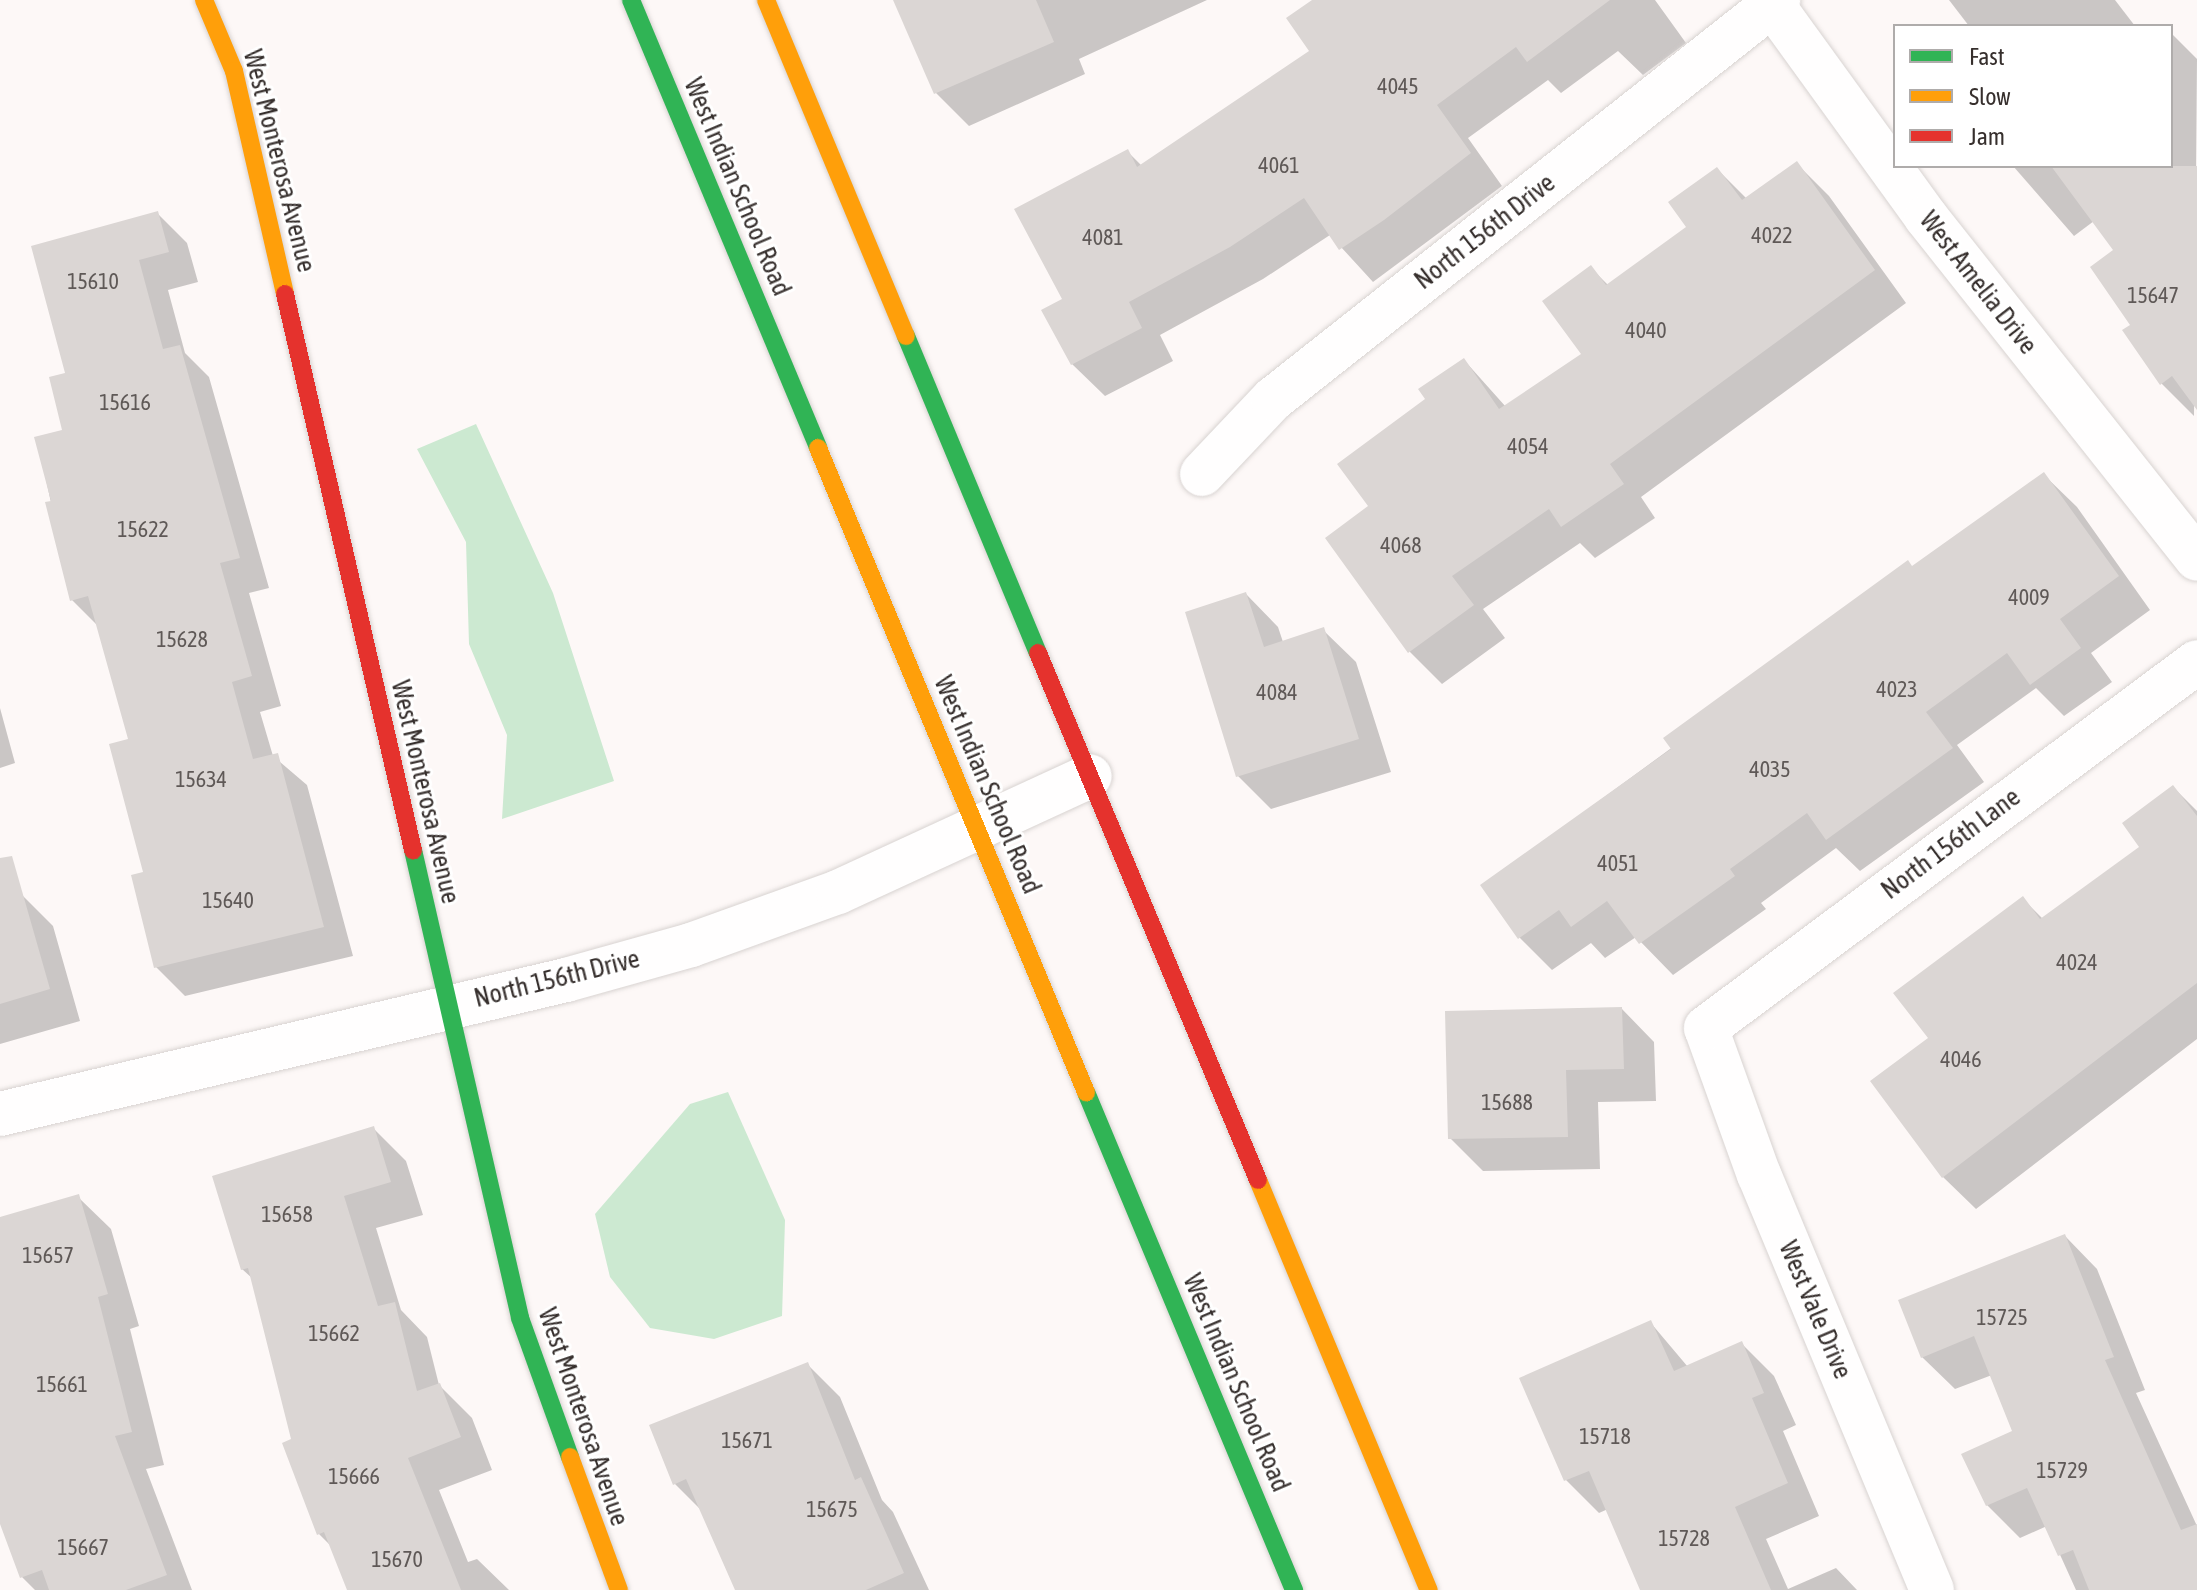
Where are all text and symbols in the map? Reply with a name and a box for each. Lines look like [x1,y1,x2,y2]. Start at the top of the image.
legend [1893,24,2173,168]
text: Fast [1969,43,2005,70]
street label: West Monterosa Avenue [236,47,322,275]
street label: West Indian School Road [677,73,797,301]
house number: 4045 [1377,74,1419,100]
text: Slow [1969,83,2011,110]
text: Jam [1969,123,2005,150]
house number: 4061 [1258,153,1300,179]
street label: North 156th Drive [1409,168,1561,296]
street label: West Amelia Drive [1913,205,2043,361]
house number: 4022 [1751,223,1793,249]
house number: 4081 [1082,225,1124,251]
house number: 15610 [67,269,119,295]
house number: 15647 [2127,283,2179,309]
house number: 4040 [1625,318,1667,344]
house number: 15616 [99,390,151,416]
house number: 4054 [1507,434,1549,460]
house number: 15622 [117,517,169,543]
house number: 4068 [1380,533,1422,559]
house number: 4009 [2008,585,2050,611]
house number: 15628 [156,627,208,653]
street label: West Indian School Road [927,671,1047,899]
street label: West Monterosa Avenue [384,677,466,907]
house number: 4023 [1876,677,1918,703]
house number: 4084 [1256,680,1298,706]
house number: 4035 [1749,757,1791,783]
house number: 15634 [175,767,227,793]
street label: North 156th Lane [1876,782,2026,906]
house number: 4051 [1597,851,1639,877]
house number: 15640 [202,888,254,914]
street label: North 156th Drive [471,943,643,1015]
house number: 4024 [2056,950,2098,976]
house number: 4046 [1940,1047,1982,1073]
house number: 15688 [1481,1090,1533,1116]
house number: 15658 [261,1202,313,1228]
street label: West Vale Drive [1772,1236,1858,1384]
house number: 15657 [22,1243,74,1269]
street label: West Indian School Road [1176,1269,1296,1497]
street label: West Monterosa Avenue [531,1304,635,1530]
house number: 15725 [1976,1305,2028,1331]
house number: 15662 [308,1321,360,1347]
house number: 15661 [36,1372,88,1398]
house number: 15718 [1579,1424,1631,1450]
house number: 15671 [721,1428,773,1454]
house number: 15729 [2036,1458,2088,1484]
house number: 15666 [328,1464,380,1490]
house number: 15675 [806,1497,858,1523]
house number: 15728 [1658,1526,1710,1552]
house number: 15667 [57,1535,109,1561]
house number: 15670 [371,1547,423,1573]

